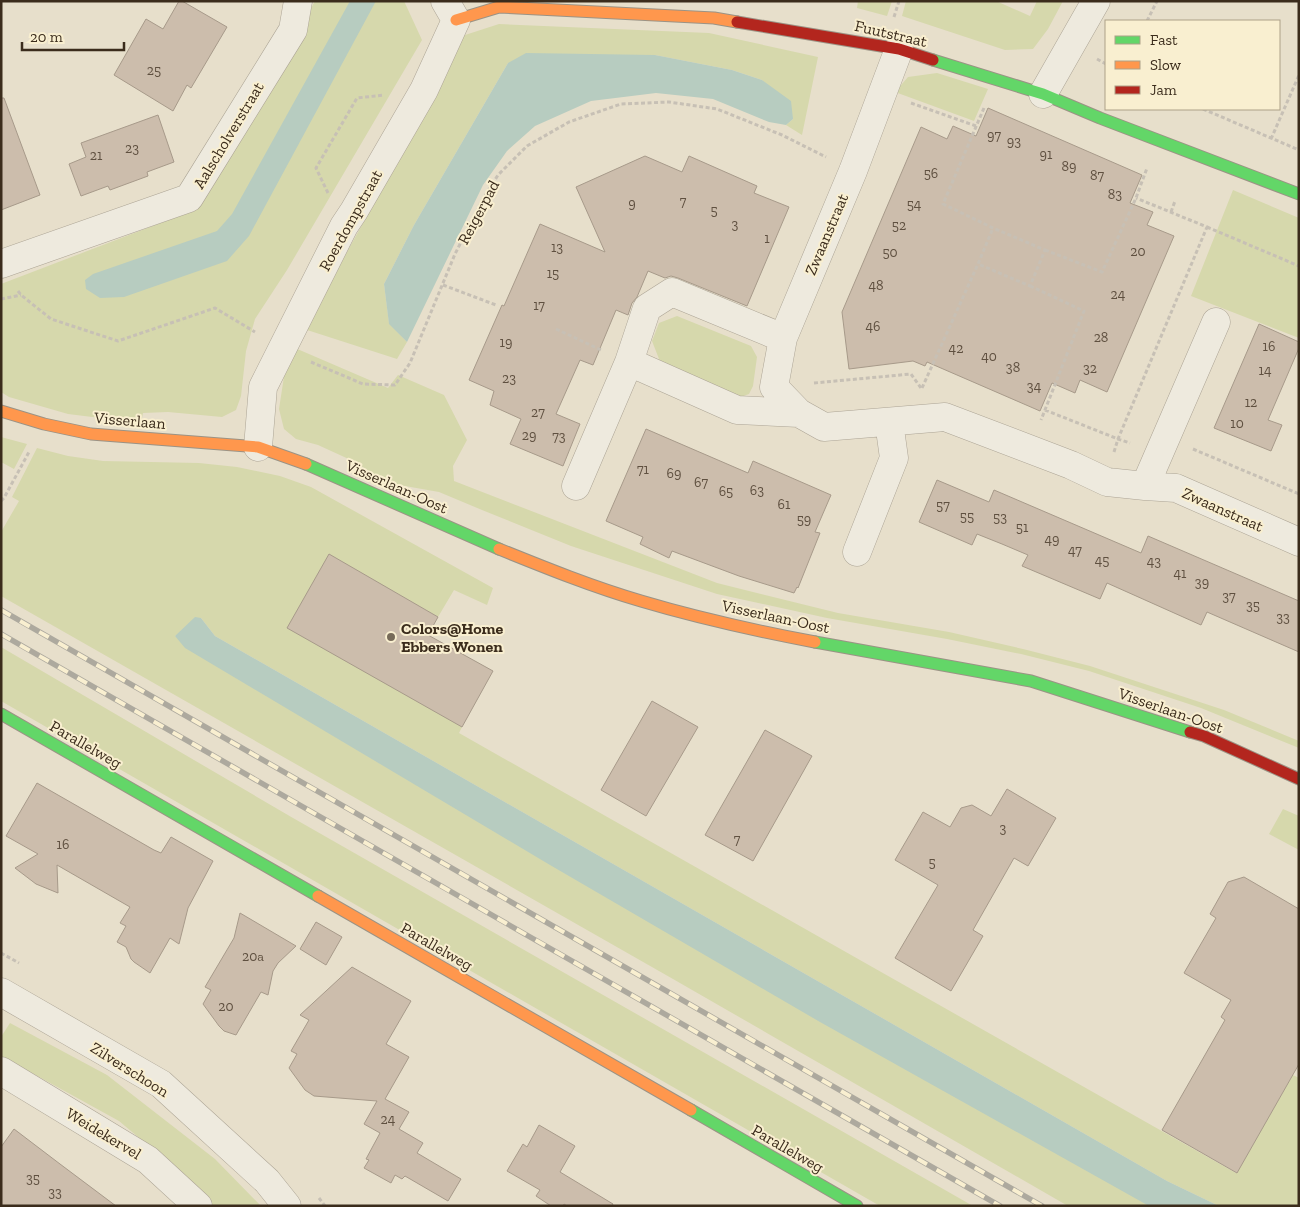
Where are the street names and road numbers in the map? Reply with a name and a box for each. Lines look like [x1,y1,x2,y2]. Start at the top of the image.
street label: Fuutstraat [853,16,929,51]
street label: Aalscholverstraat [189,78,268,192]
street label: Roerdompstraat [315,166,386,274]
street label: Reigerpad [454,177,503,248]
street label: Zwaanstraat [801,191,852,278]
street label: Visserlaan [92,408,167,433]
street label: Visserlaan-Oost [342,455,451,517]
street label: Zwaanstraat [1179,483,1266,536]
street label: Visserlaan-Oost [719,596,832,637]
street label: Visserlaan-Oost [1115,683,1226,737]
street label: Parallelweg [46,716,125,773]
street label: Parallelweg [397,918,476,975]
street label: Zilverschoon [87,1038,173,1101]
street label: Weidekervel [63,1104,145,1163]
street label: Parallelweg [748,1120,827,1177]

